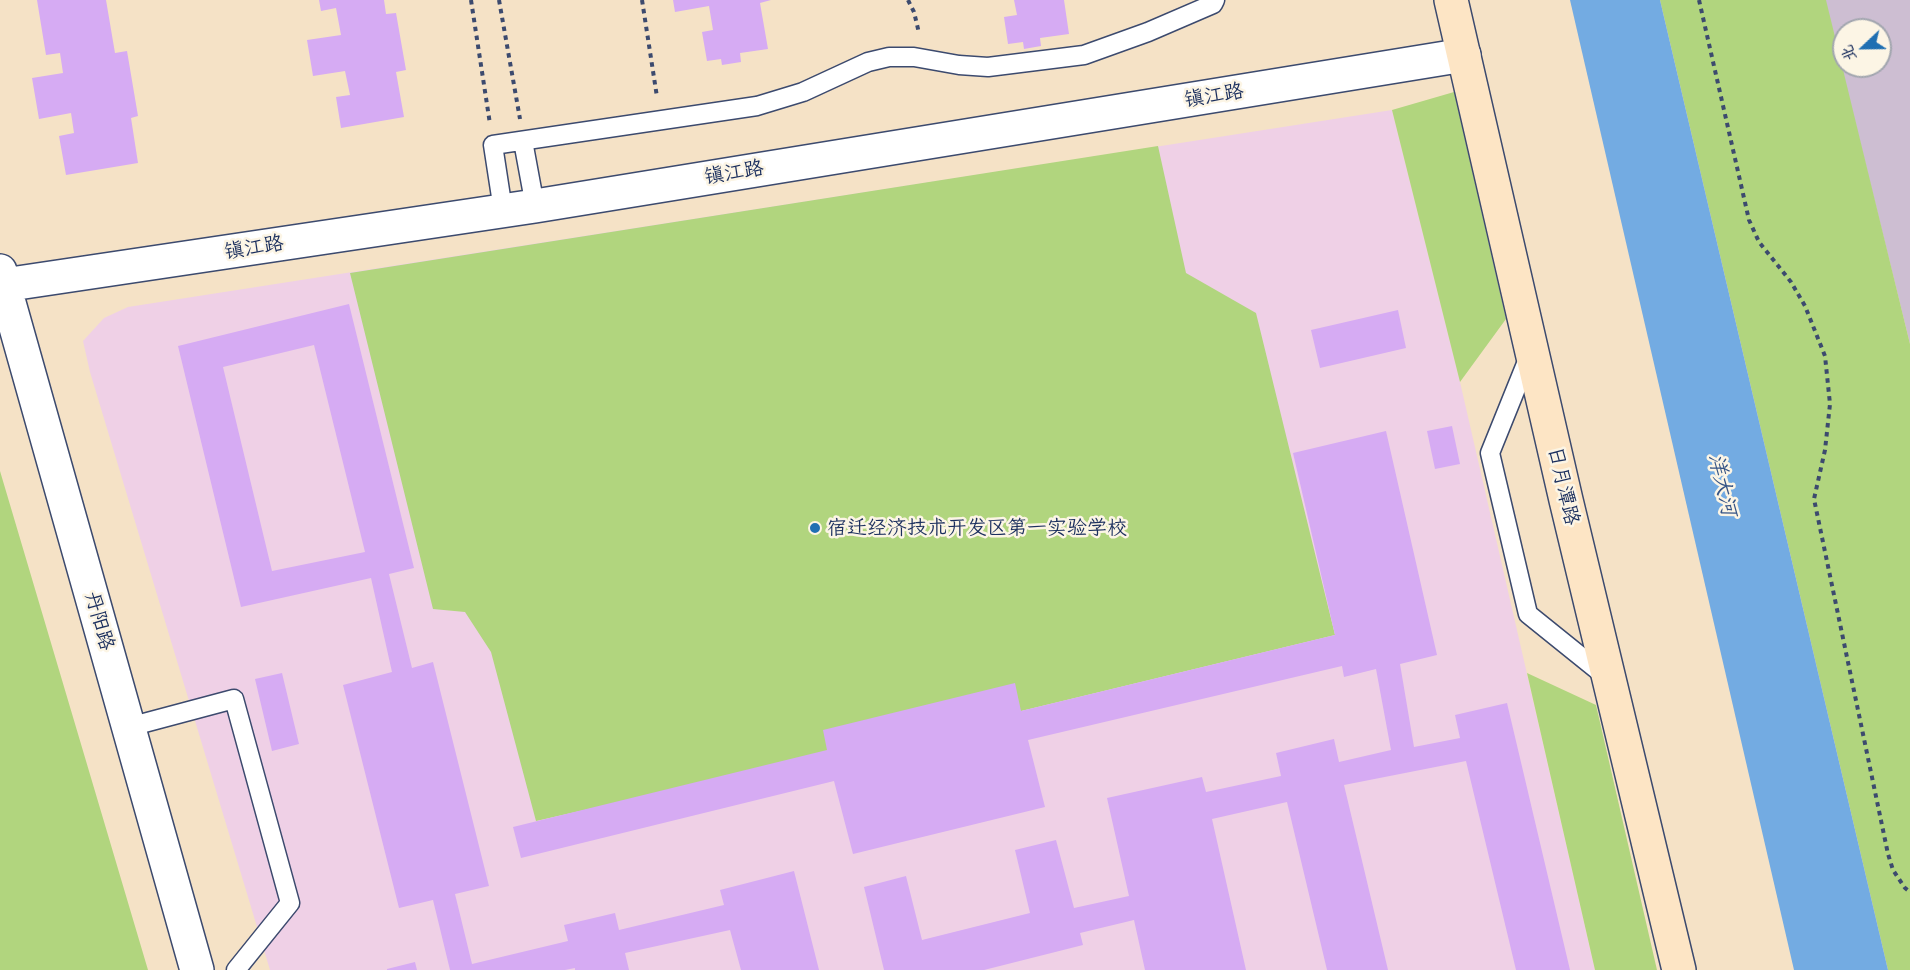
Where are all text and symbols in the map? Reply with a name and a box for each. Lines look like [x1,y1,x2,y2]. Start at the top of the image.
north arrow [1832,18,1892,78]
text: 北 [1833,42,1861,66]
street label: 镇江路 [1182,79,1246,113]
street label: 镇江路 [702,156,766,190]
street label: 镇江路 [222,231,286,265]
street label: 日月潭路 [1542,444,1584,528]
water label: 洋大河 [1703,451,1741,519]
place label: 宿迁经济技术开发区第一实验学校 [827,516,1127,540]
marker: 宿迁经济技术开发区第一实验学校 [808,521,822,535]
street label: 丹阳路 [79,589,119,653]

